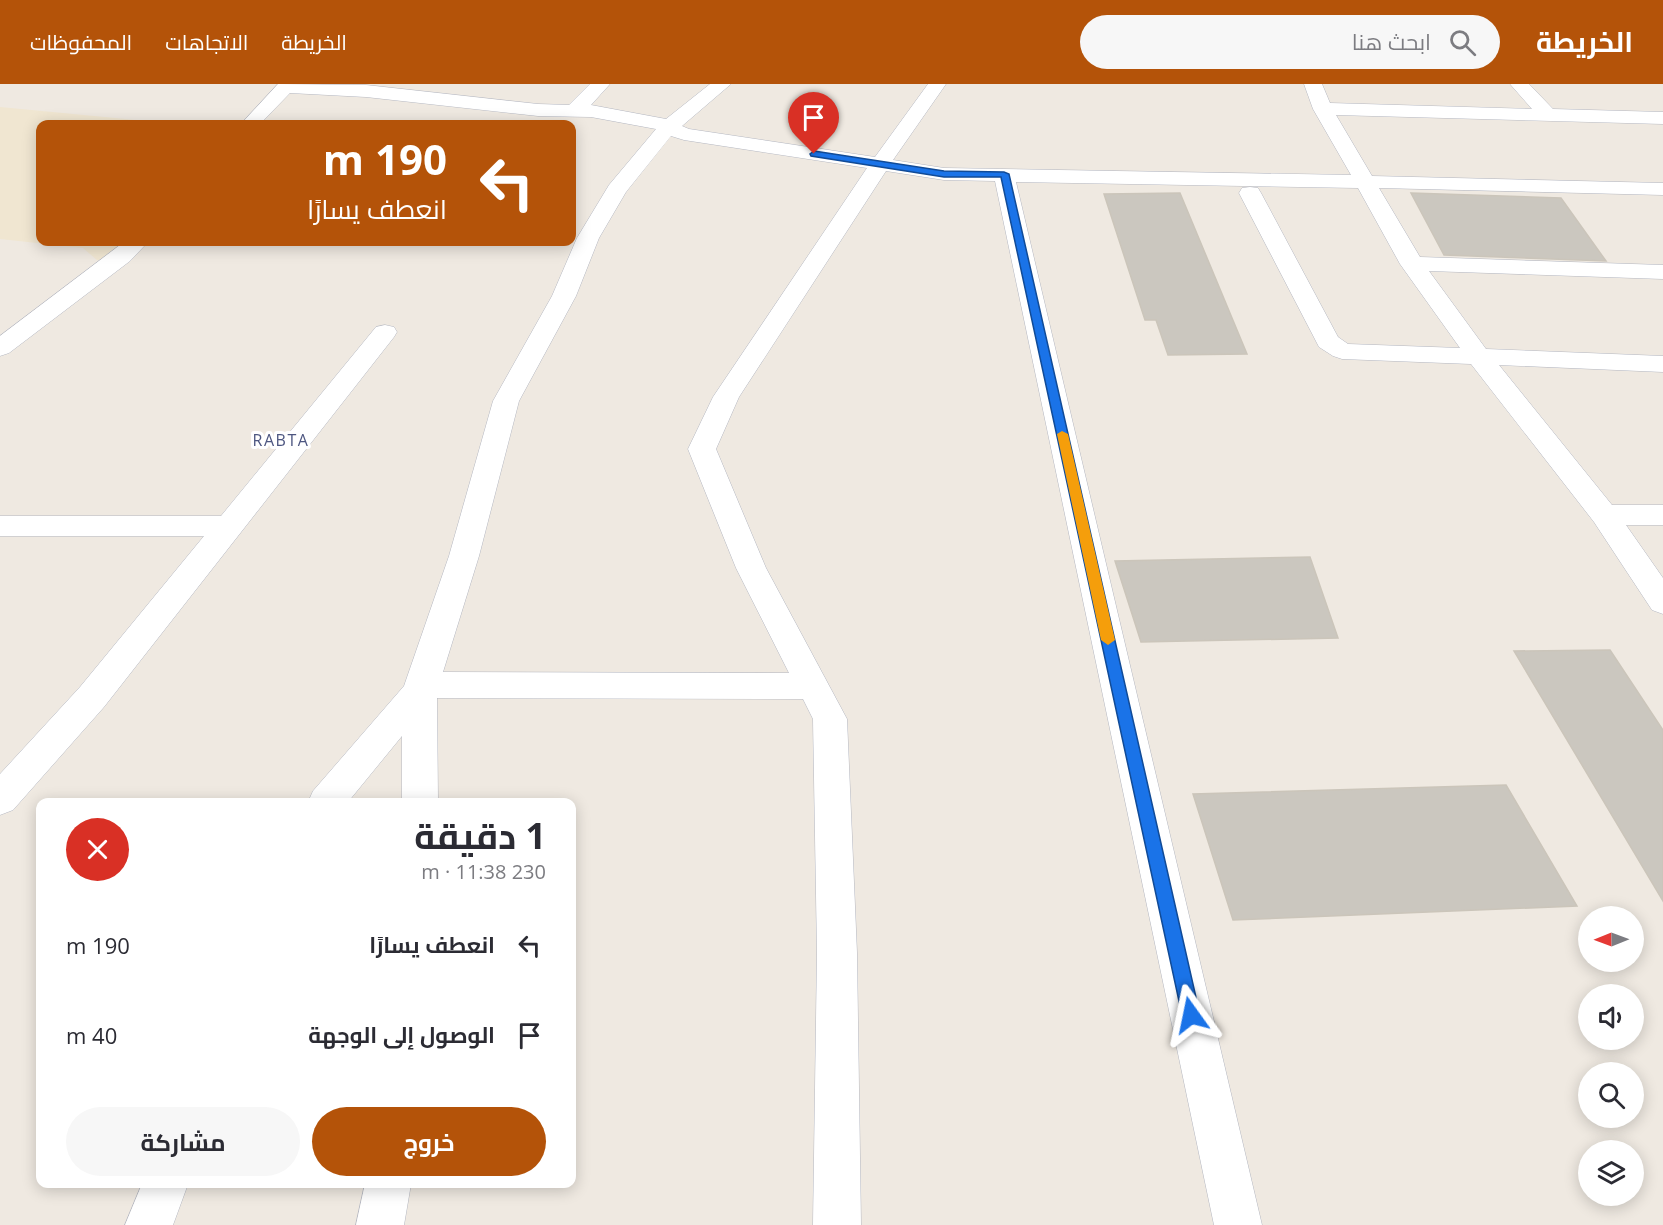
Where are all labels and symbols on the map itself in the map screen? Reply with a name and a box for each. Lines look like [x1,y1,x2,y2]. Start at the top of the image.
pin [788,92,839,154]
district label: RABTA [253,429,309,451]
north arrow [1578,906,1644,972]
position arrow [1159,983,1223,1047]

